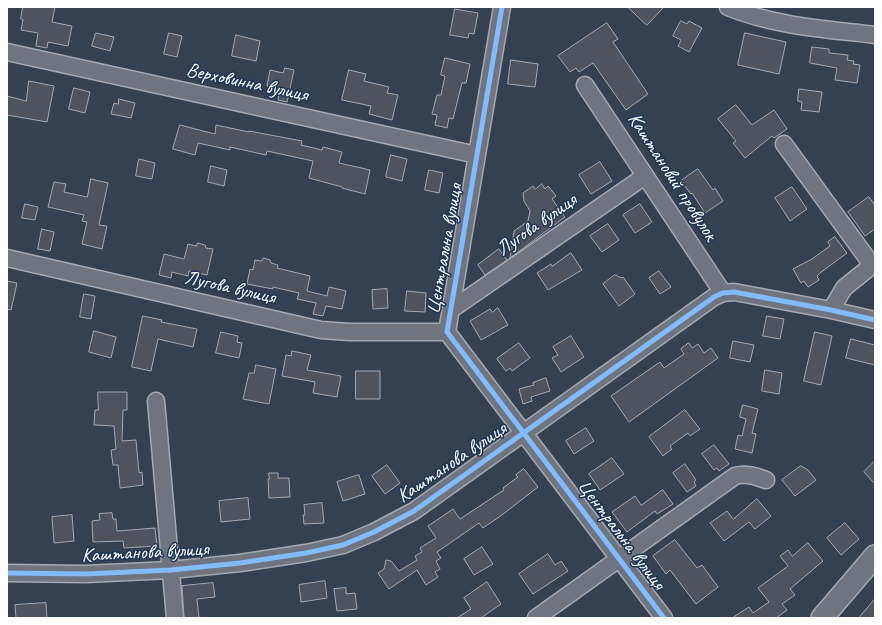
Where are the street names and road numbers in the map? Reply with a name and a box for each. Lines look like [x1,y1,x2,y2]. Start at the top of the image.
street label: Верховинна вулиця [184,58,310,108]
street label: Каштановий провулок [622,109,722,245]
street label: Центральна вулиця [422,182,468,316]
street label: Лугова вулиця [492,189,582,261]
street label: Лугова вулиця [182,266,278,310]
street label: Каштанова вулиця [393,417,511,509]
street label: Центральна вулиця [572,475,670,595]
street label: Каштанова вулиця [81,538,209,568]

